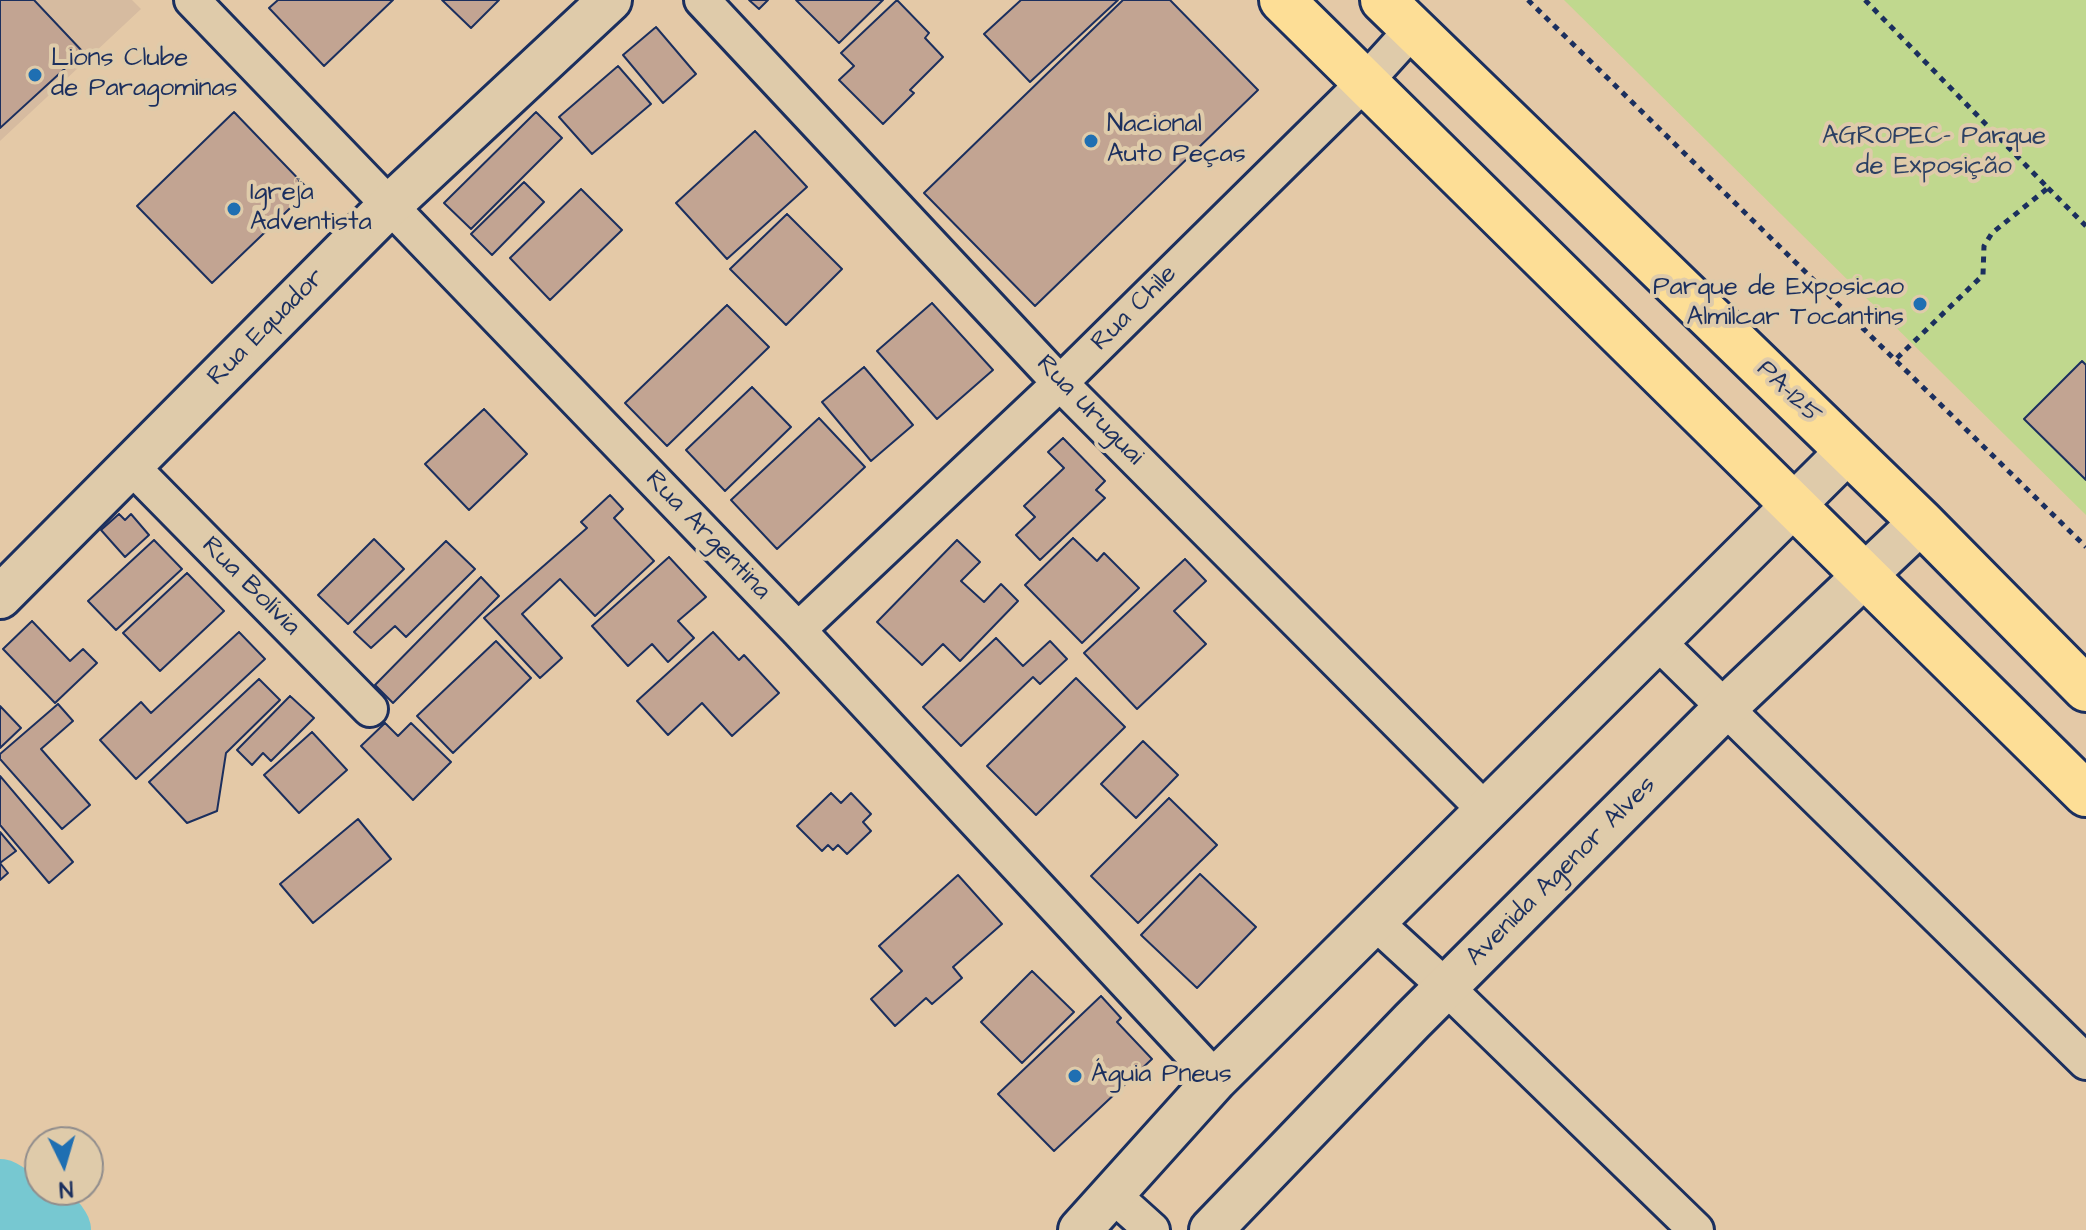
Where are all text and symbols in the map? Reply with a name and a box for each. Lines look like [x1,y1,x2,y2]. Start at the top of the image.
place label: Lions Clube de Paragominas [51,44,238,106]
marker: Lions Clube de Paragominas [26,66,44,84]
place label: Nacional Auto Peças [1107,110,1246,172]
park label: AGROPEC- Parque de Exposição [1822,122,2046,184]
marker: Nacional Auto Peças [1082,132,1100,150]
place label: Igreja Adventista [250,178,372,240]
marker: Igreja Adventista [225,200,243,218]
street label: Rua Chile [1086,260,1184,358]
street label: Rua Equador [202,263,332,393]
place label: Parque de Exposicao Almilcar Tocantins [1653,273,1904,334]
marker: Parque de Exposicao Almilcar Tocantins [1911,295,1929,313]
street label: Rua Uruguai [1029,349,1149,473]
street label: PA-125 [1749,355,1827,431]
street label: Rua Argentina [638,465,776,607]
street label: Rua Bolívia [194,531,306,643]
street label: Avenida Agenor Alves [1460,770,1664,974]
place label: Águia Pneus [1091,1060,1232,1092]
marker: Águia Pneus [1066,1067,1084,1085]
north arrow [24,1126,104,1206]
text: N [58,1172,74,1204]

